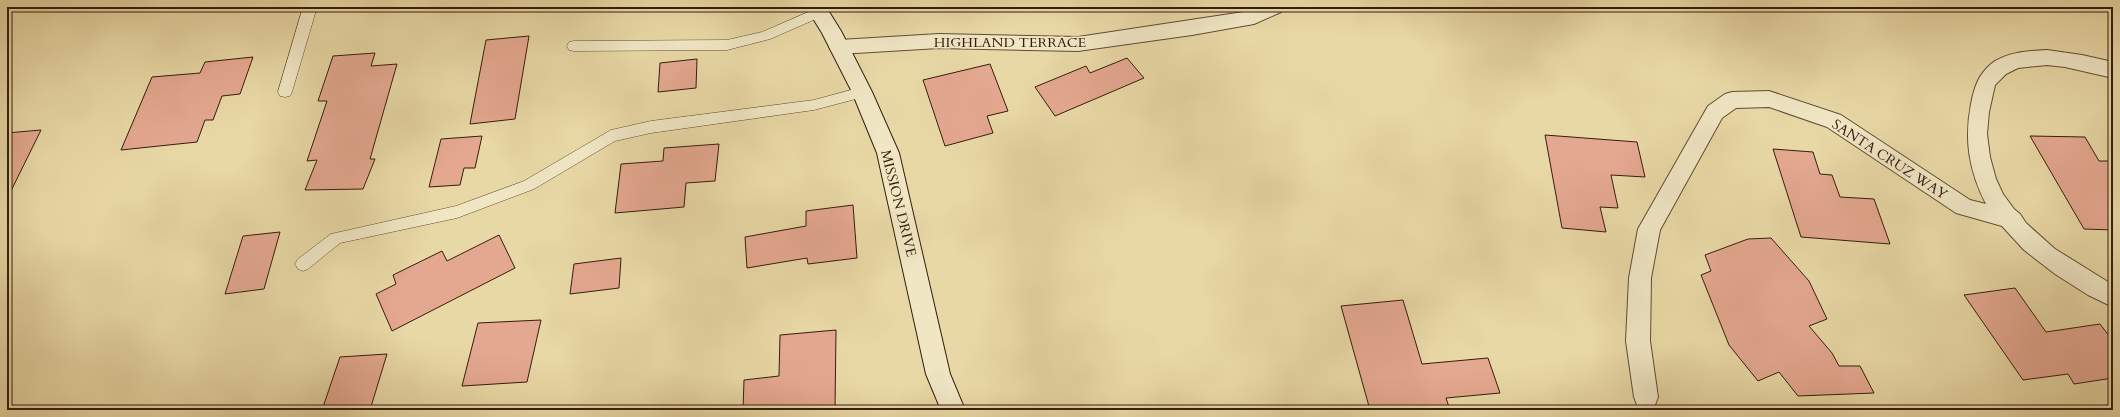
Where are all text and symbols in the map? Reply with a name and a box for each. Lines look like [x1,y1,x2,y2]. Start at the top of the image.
street label: HIGHLAND TERRACE [934,33,1087,52]
street label: SANTA CRUZ WAY [1828,115,1952,204]
street label: MISSION DRIVE [876,148,921,259]

